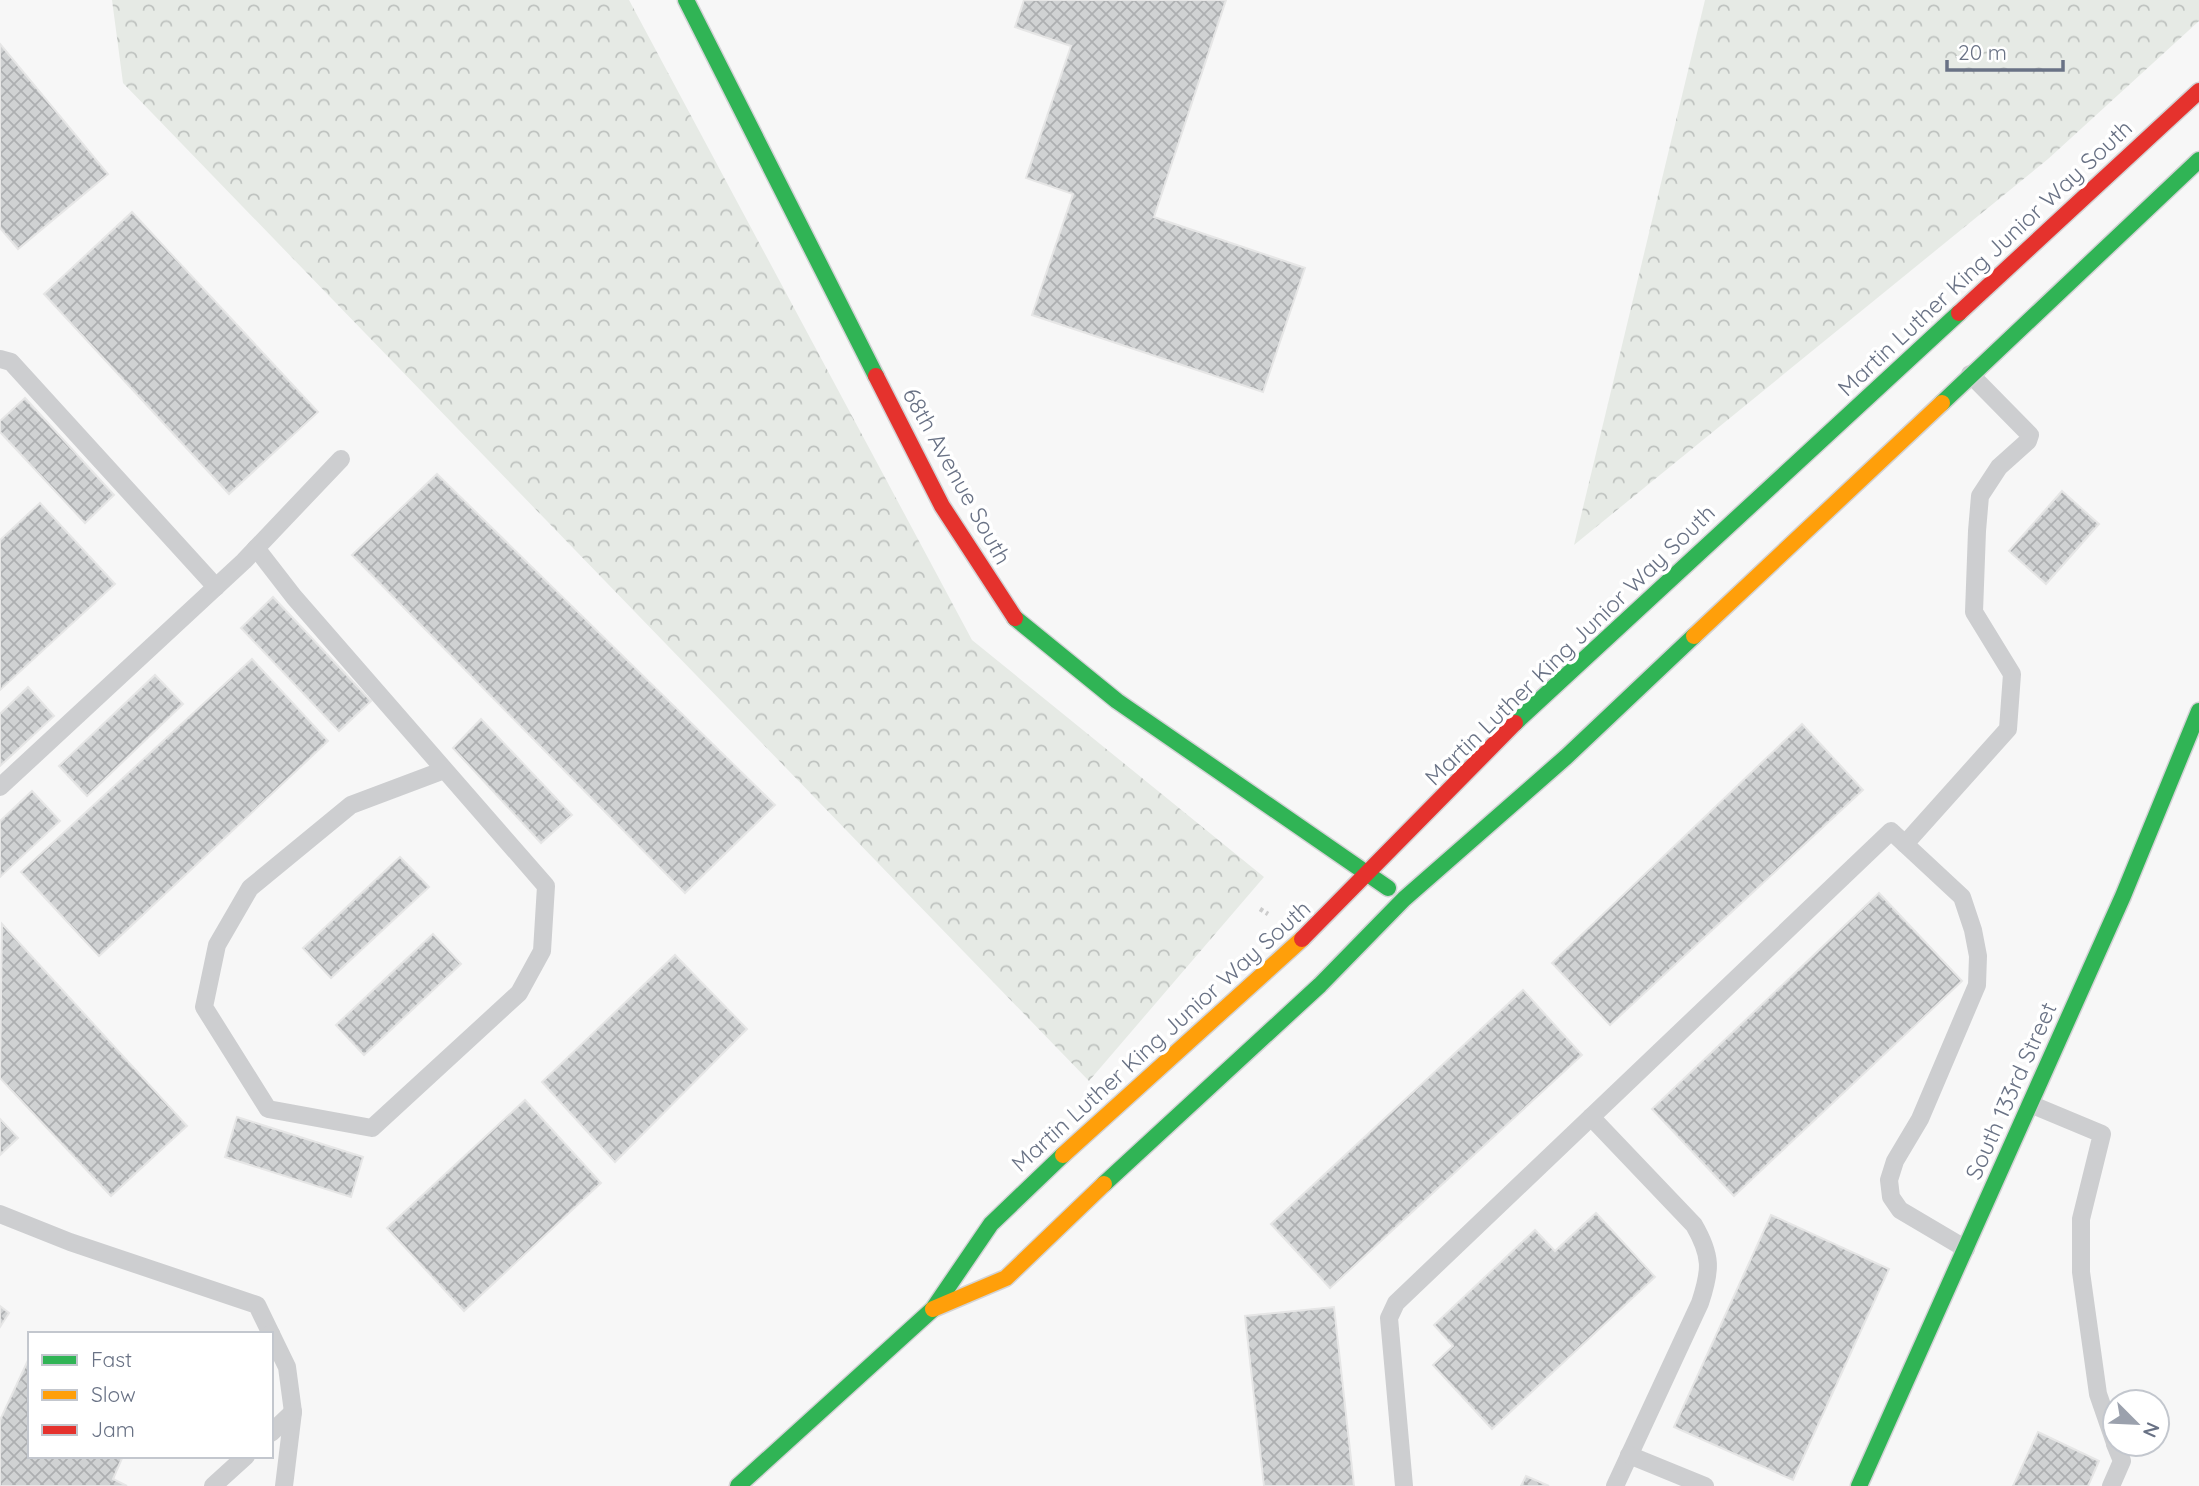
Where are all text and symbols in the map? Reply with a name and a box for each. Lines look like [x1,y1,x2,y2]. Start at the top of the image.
scale bar [1947,28,2062,72]
text: 20 m [1958,39,2007,65]
street label: Martin Luther King Junior Way South [1831,113,2138,402]
street label: 68th Avenue South [897,382,1018,569]
street label: Martin Luther King Junior Way South [1418,498,1721,791]
street label: Martin Luther King Junior Way South [1005,894,1316,1178]
street label: South 133rd Street [1958,997,2063,1184]
legend [28,1332,273,1458]
text: Fast [91,1346,132,1372]
text: Slow [91,1381,136,1407]
north arrow [2101,1388,2171,1458]
text: Jam [91,1416,135,1442]
text: N [2138,1419,2165,1441]

